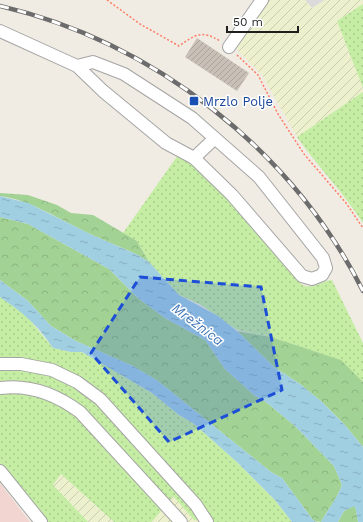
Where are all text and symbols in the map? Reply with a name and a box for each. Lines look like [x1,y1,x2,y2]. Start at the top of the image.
scale bar [227,8,298,34]
text: 50 m [233,15,263,29]
place label: Mrzlo Polje [203,94,273,109]
marker: Mrzlo Polje [188,95,200,107]
water label: Mrežnica [169,300,227,349]

